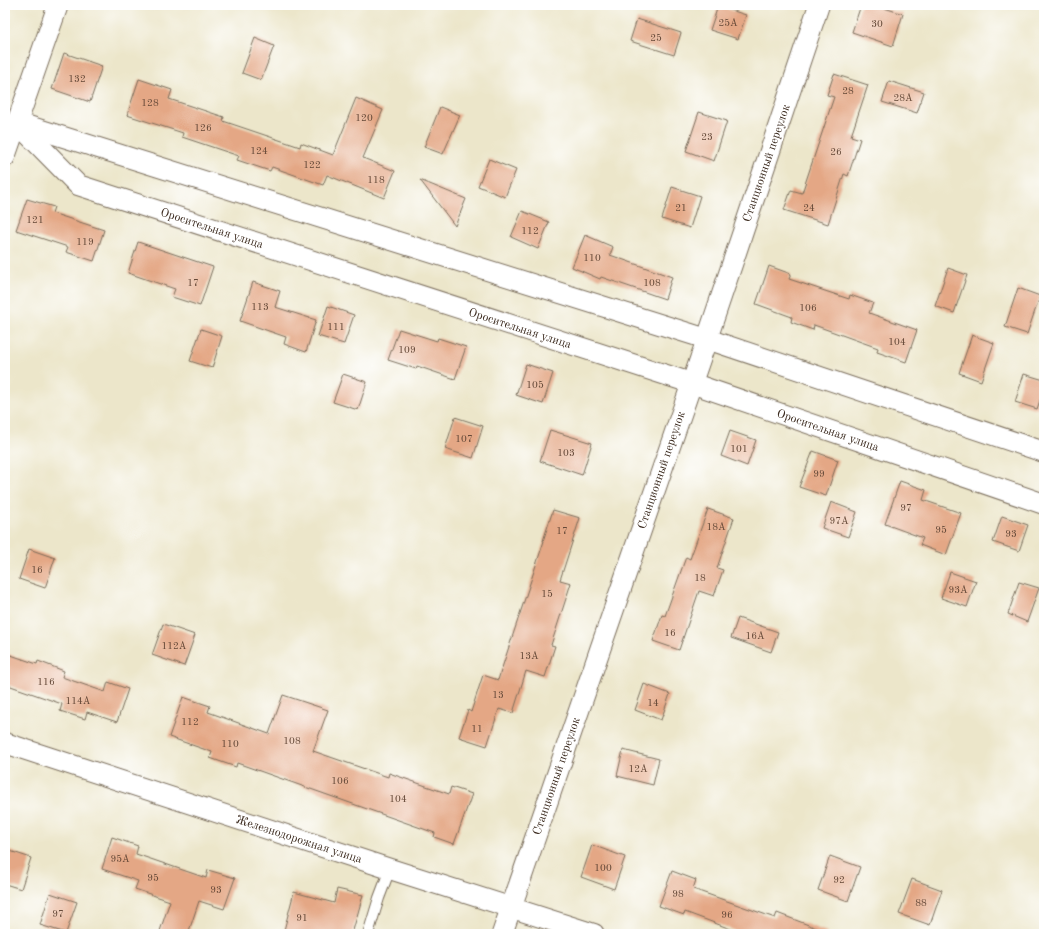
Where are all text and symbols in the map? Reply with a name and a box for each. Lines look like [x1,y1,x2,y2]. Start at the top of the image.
house number: 25А [718,18,738,28]
house number: 30 [871,19,883,29]
house number: 25 [650,33,662,43]
house number: 132 [68,74,86,84]
house number: 28 [842,86,854,96]
house number: 28А [893,93,913,103]
house number: 128 [141,98,159,108]
street label: Станционный переулок [741,103,793,224]
house number: 120 [355,113,373,123]
house number: 126 [194,123,212,133]
house number: 23 [701,132,713,142]
house number: 124 [250,146,268,156]
house number: 26 [830,147,842,157]
house number: 122 [303,160,321,170]
house number: 118 [367,175,385,185]
house number: 21 [675,203,687,213]
house number: 24 [803,203,815,213]
street label: Оросительная улица [159,207,265,251]
house number: 121 [26,215,44,225]
house number: 112 [521,226,539,236]
house number: 119 [76,237,94,247]
house number: 110 [583,253,601,263]
house number: 17 [187,278,199,288]
house number: 108 [643,278,661,288]
house number: 113 [251,302,269,312]
house number: 106 [799,303,817,313]
street label: Оросительная улица [467,307,573,351]
house number: 111 [327,322,345,332]
house number: 104 [888,337,906,347]
house number: 109 [398,345,416,355]
house number: 105 [526,380,544,390]
street label: Оросительная улица [775,408,880,454]
street label: Станционный переулок [636,410,688,531]
house number: 107 [455,434,473,444]
house number: 101 [730,444,748,454]
house number: 103 [557,448,575,458]
house number: 99 [813,469,825,479]
house number: 97 [900,503,912,513]
house number: 97А [829,516,849,526]
house number: 18А [706,522,726,532]
house number: 95 [935,525,947,535]
house number: 17 [556,526,568,536]
house number: 93 [1005,529,1017,539]
house number: 16 [31,565,43,575]
house number: 18 [694,573,706,583]
house number: 93А [948,585,968,595]
house number: 15 [541,589,553,599]
house number: 16 [664,628,676,638]
house number: 16А [745,631,765,641]
house number: 112А [161,641,187,651]
house number: 13А [519,651,539,661]
house number: 116 [37,677,55,687]
house number: 13 [492,690,504,700]
house number: 114А [65,696,91,706]
house number: 14 [647,698,659,708]
street label: Станционный переулок [531,716,583,837]
house number: 112 [181,717,199,727]
house number: 11 [471,724,483,734]
house number: 108 [283,736,301,746]
house number: 110 [221,739,239,749]
house number: 12А [628,764,648,774]
house number: 106 [331,776,349,786]
house number: 104 [389,794,407,804]
street label: Железнодорожная улица [234,814,363,866]
house number: 95А [110,854,130,864]
house number: 100 [594,863,612,873]
house number: 95 [147,873,159,883]
house number: 92 [833,875,845,885]
house number: 93 [210,885,222,895]
house number: 98 [672,889,684,899]
house number: 88 [915,898,927,908]
house number: 97 [52,909,64,919]
house number: 96 [721,910,733,920]
house number: 91 [296,913,308,923]

